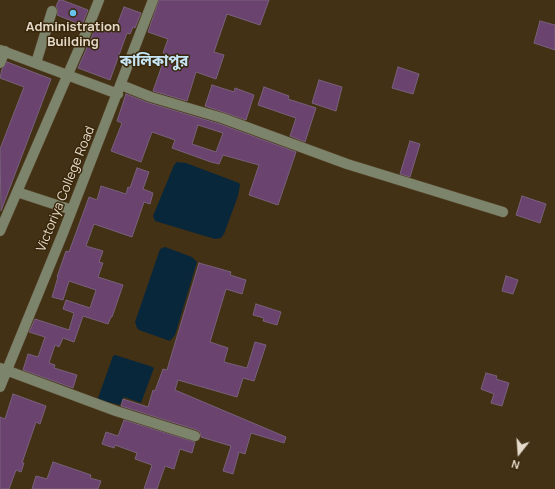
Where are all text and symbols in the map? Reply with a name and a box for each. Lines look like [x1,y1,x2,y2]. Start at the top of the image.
marker: Administration Building [68,8,78,18]
place label: Administration Building [26,19,120,50]
district label: কালিকাপুর [120,53,188,71]
street label: Victoriya College Road [34,124,98,254]
north arrow [499,433,539,473]
text: N [509,457,521,473]

